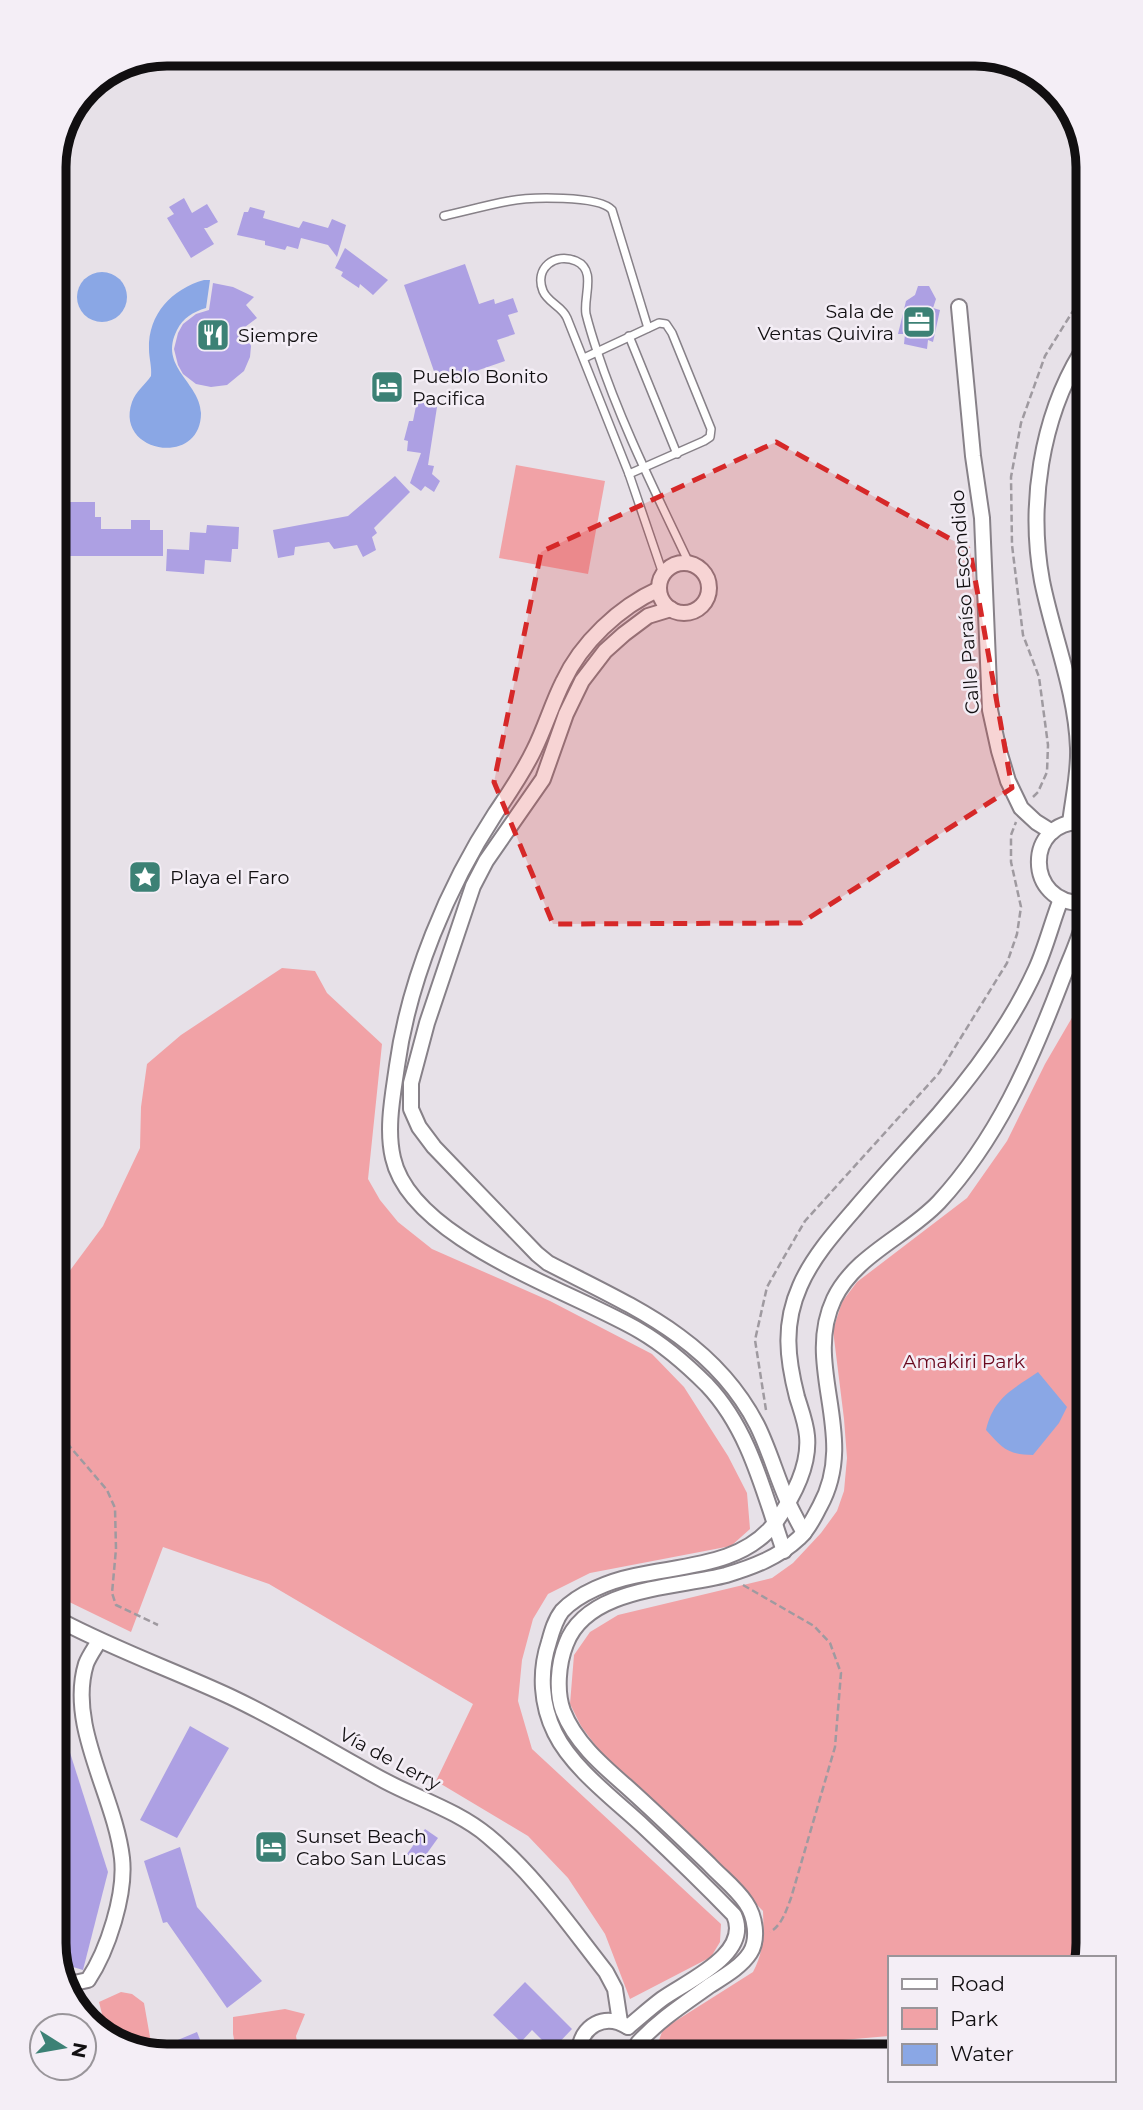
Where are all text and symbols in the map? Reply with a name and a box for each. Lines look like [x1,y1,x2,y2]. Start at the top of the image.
place label: Sala de Ventas Quivira [757,300,894,345]
office icon: Sala de Ventas Quivira [900,303,938,341]
restaurant icon: Siempre [194,316,232,354]
place label: Siempre [238,324,318,347]
place label: Pueblo Bonito Pacifica [412,365,548,410]
hotel icon: Pueblo Bonito Pacifica [368,368,406,406]
street label: Calle Paraíso Escondido [946,489,984,715]
place icon: Playa el Faro [126,858,164,896]
place label: Playa el Faro [170,866,289,889]
park label: Amakiri Park [903,1350,1026,1373]
street label: Vía de Lerry [335,1723,445,1796]
place label: Sunset Beach Cabo San Lucas [296,1825,446,1870]
hotel icon: Sunset Beach Cabo San Lucas [252,1828,290,1866]
legend [888,1956,1115,2082]
text: Road [950,1971,1005,1996]
text: Park [950,2006,998,2031]
north arrow [28,2012,98,2082]
text: N [66,2040,92,2060]
text: Water [950,2041,1014,2066]

